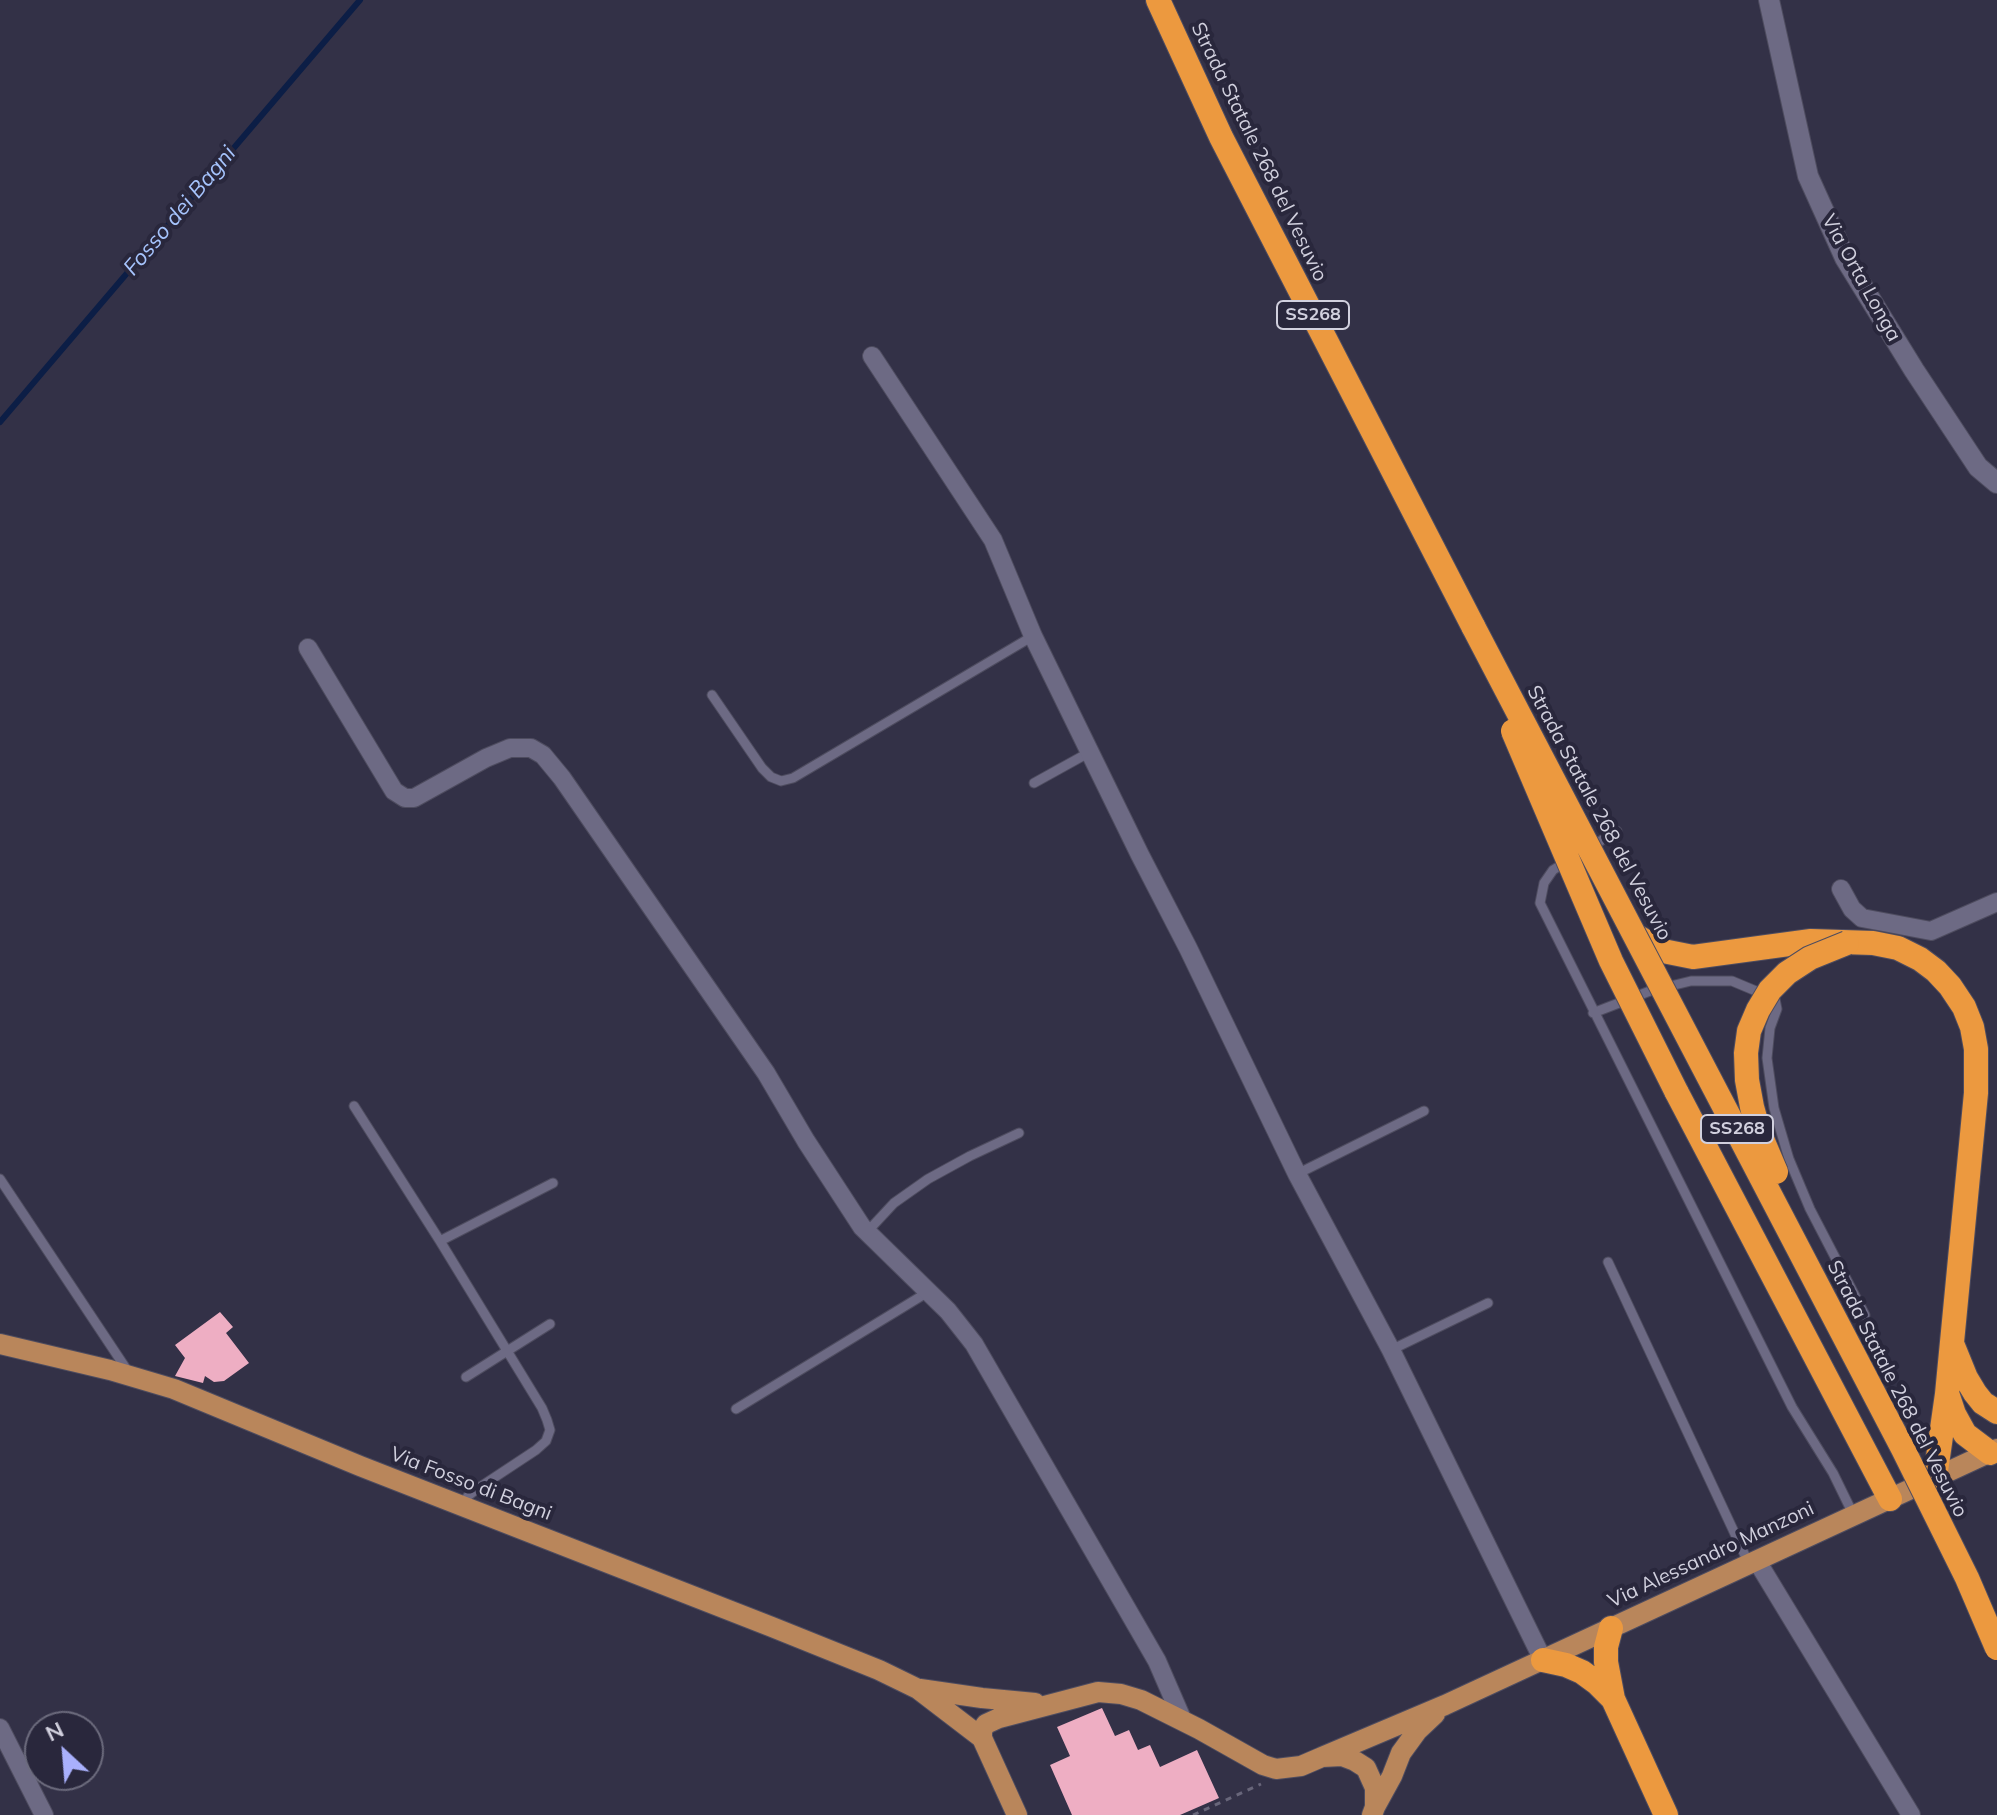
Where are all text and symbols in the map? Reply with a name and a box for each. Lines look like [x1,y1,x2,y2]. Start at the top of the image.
street label: Strada Statale 268 del Vesuvio [1186,19,1332,285]
water label: Fosso dei Bagni [118,141,242,281]
street label: Via Orta Longa [1816,210,1906,346]
road number: SS268 [1277,301,1349,329]
street label: Strada Statale 268 del Vesuvio [1521,682,1677,944]
road number: SS268 [1701,1115,1773,1143]
street label: Strada Statale 268 del Vesuvio [1822,1257,1972,1521]
street label: Via Fosso di Bagni [387,1442,555,1526]
street label: Via Alessandro Manzoni [1604,1497,1818,1613]
north arrow [24,1711,104,1791]
text: N [41,1715,68,1747]

